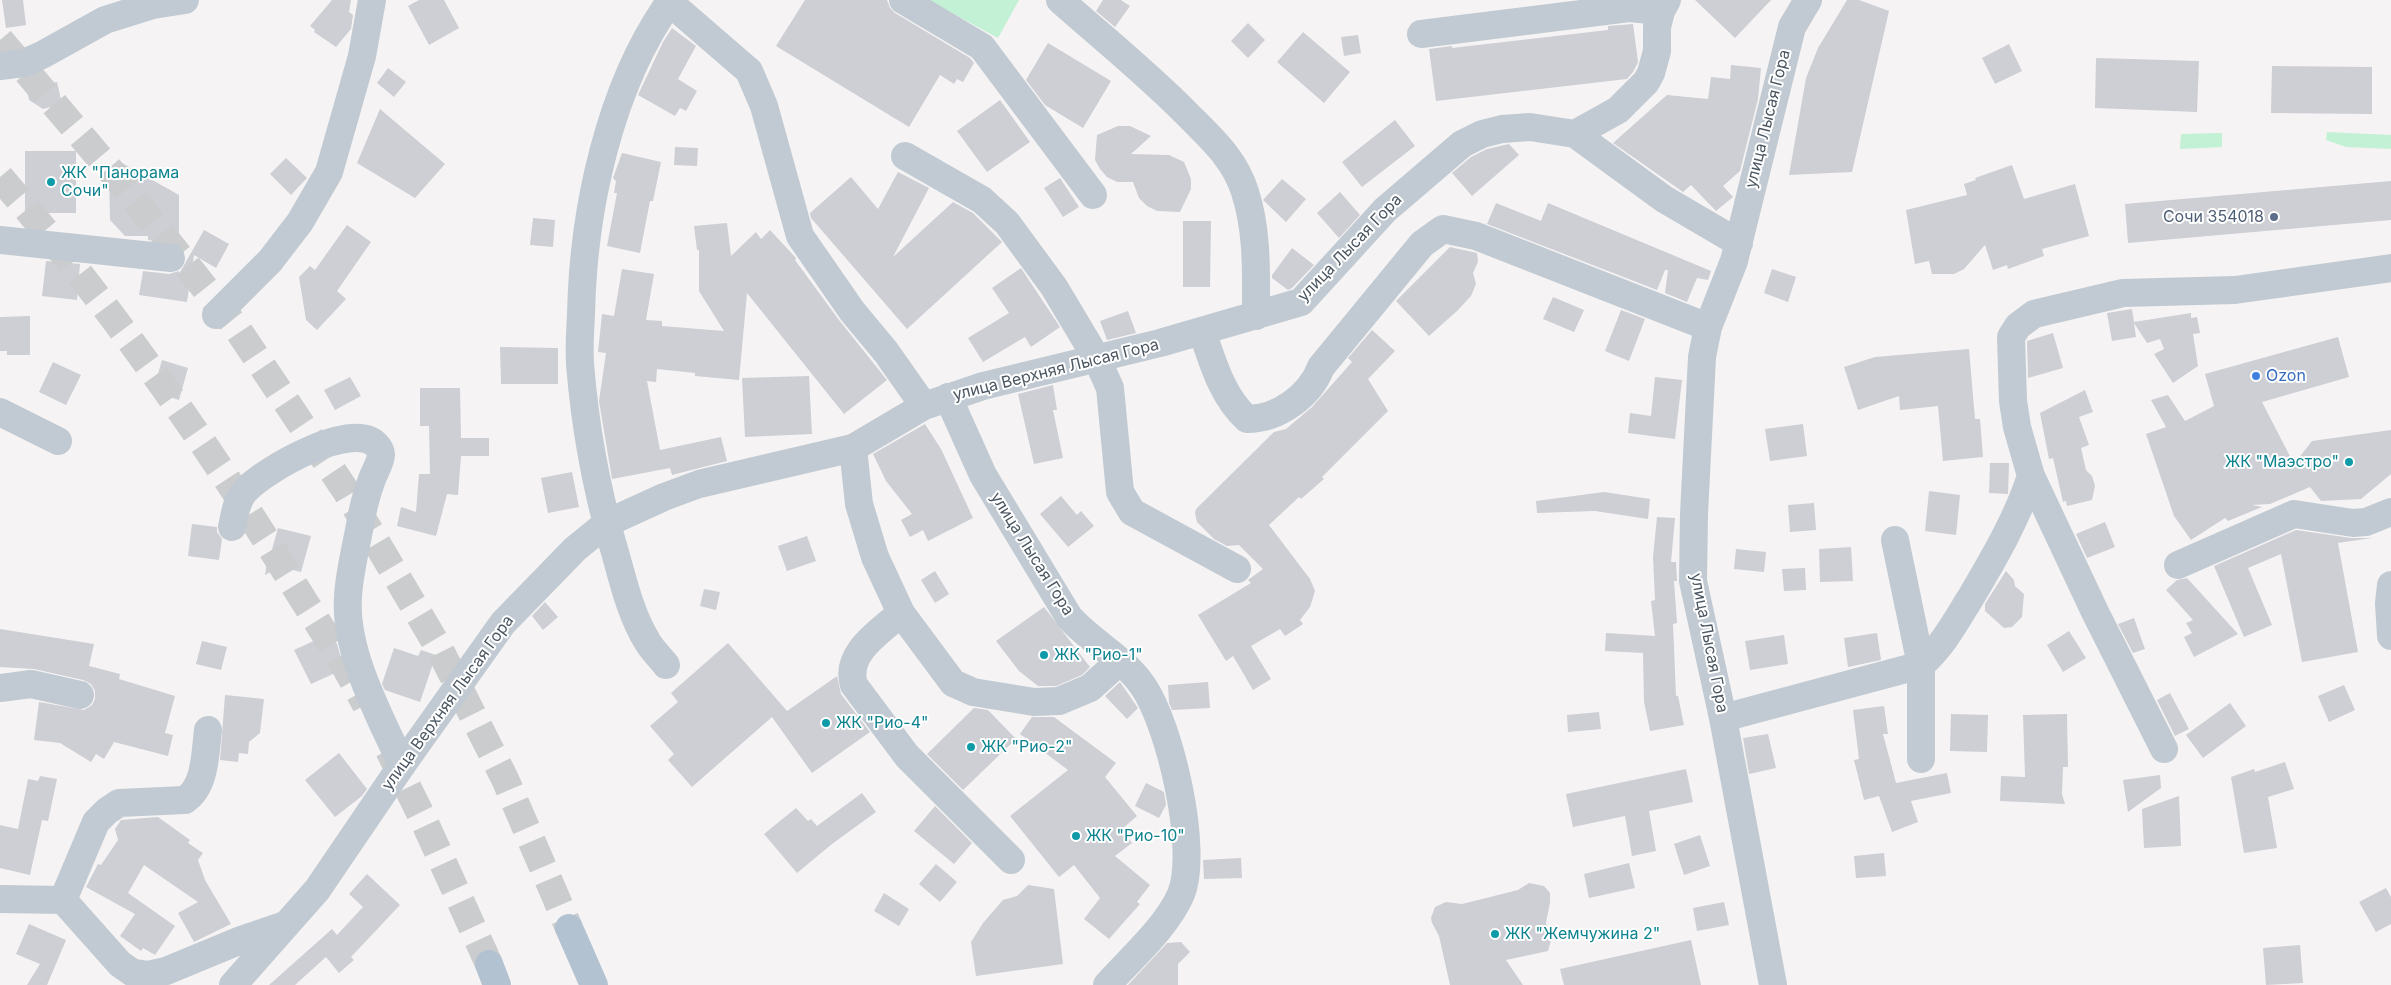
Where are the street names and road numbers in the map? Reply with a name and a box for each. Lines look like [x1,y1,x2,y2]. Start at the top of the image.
street label: улица Лысая Гора [1742,48,1794,190]
street label: улица Лысая Гора [1294,190,1406,306]
street label: улица Верхняя Лысая Гора [951,335,1161,405]
street label: улица Лысая Гора [986,489,1078,619]
street label: улица Лысая Гора [1686,572,1732,714]
street label: улица Верхняя Лысая Гора [378,612,518,794]

